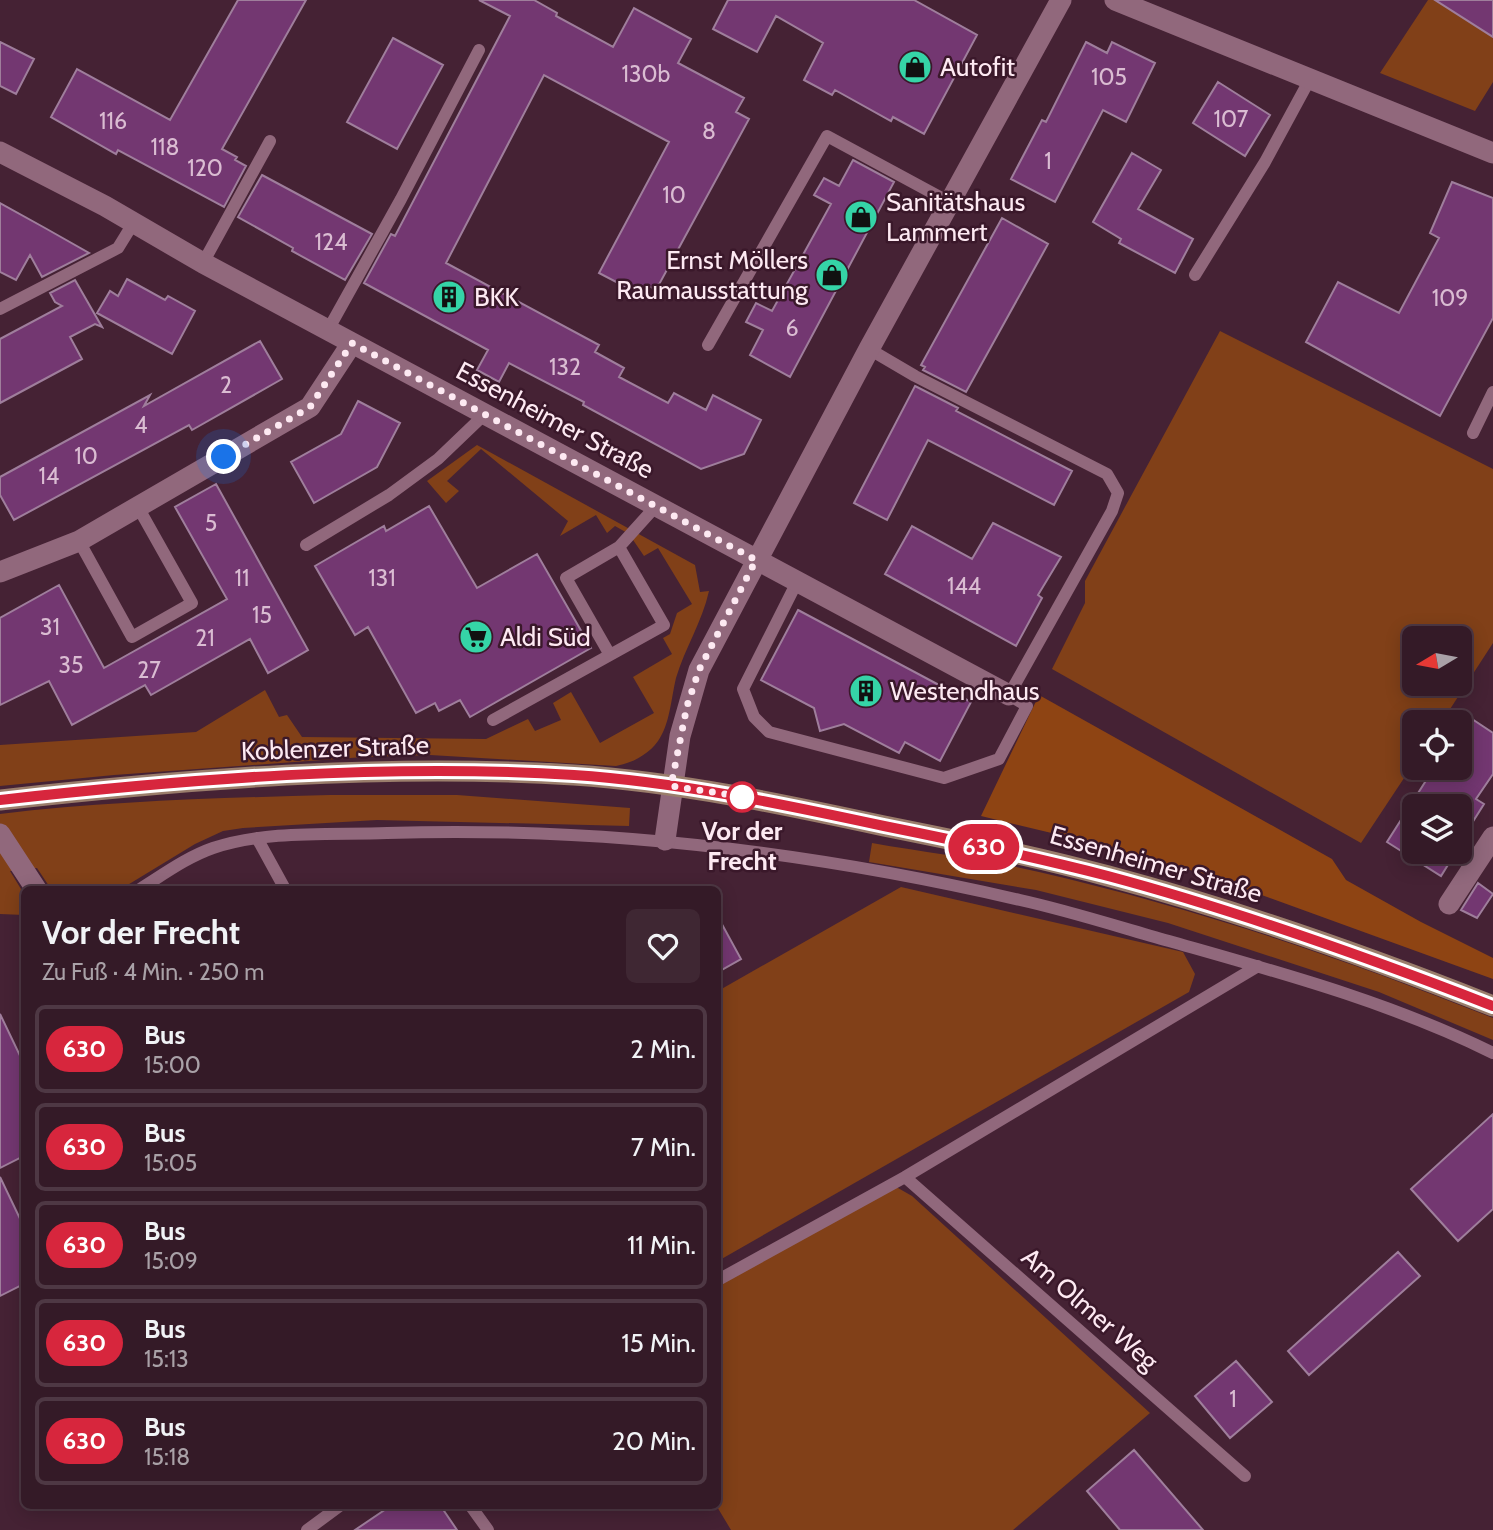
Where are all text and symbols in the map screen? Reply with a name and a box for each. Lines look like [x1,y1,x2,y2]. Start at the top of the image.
shop icon: Autofit [896,48,934,86]
place label: Autofit [940,51,1015,83]
house number: 130b [622,60,671,88]
house number: 105 [1091,63,1127,91]
house number: 107 [1214,105,1249,133]
house number: 116 [99,107,127,135]
house number: 8 [702,117,716,145]
house number: 118 [151,133,179,161]
house number: 1 [1044,147,1052,175]
house number: 120 [187,154,223,182]
house number: 10 [662,181,686,209]
place label: Sanitätshaus Lammert [886,186,1025,248]
shop icon: Sanitätshaus Lammert [842,198,880,236]
house number: 124 [315,228,347,256]
place label: Ernst Möllers Raumausstattung [616,244,809,306]
shop icon: Ernst Möllers Raumausstattung [813,256,851,294]
building icon: BKK [430,278,468,316]
place label: BKK [474,281,519,313]
house number: 109 [1432,284,1468,312]
house number: 6 [785,314,799,342]
house number: 132 [549,353,581,381]
street label: Essenheimer Straße [451,354,659,486]
house number: 2 [220,371,232,399]
house number: 4 [134,411,148,439]
your location [206,439,241,474]
house number: 10 [74,442,98,470]
house number: 14 [39,462,59,490]
house number: 5 [205,509,217,537]
house number: 11 [235,564,250,592]
house number: 131 [368,564,396,592]
house number: 144 [947,572,981,600]
house number: 15 [252,601,272,629]
house number: 31 [40,613,60,641]
supermarket icon: Aldi Süd [457,618,495,656]
place label: Aldi Süd [500,621,591,653]
house number: 21 [195,624,215,652]
north arrow [1402,626,1472,696]
map controls [1402,626,1472,864]
house number: 35 [59,651,83,679]
house number: 27 [137,656,161,684]
building icon: Westendhaus [847,672,885,710]
place label: Westendhaus [890,675,1040,707]
button: locate [1402,710,1472,780]
street label: Koblenzer Straße [240,729,430,767]
marker: Vor der Frecht [727,782,757,812]
button: layers [1402,794,1472,864]
place label: Vor der Frecht [702,815,783,877]
street label: Essenheimer Straße [1046,818,1266,910]
line badge: 630 [944,824,1024,870]
text: 630 [962,832,1006,861]
button: heart [626,909,700,983]
text: Vor der Frecht [42,912,240,952]
text: Zu Fuß · 4 Min. · 250 m [42,958,265,986]
text: Bus [144,1019,185,1051]
text: 2 Min. [630,1033,696,1065]
text: 630 [63,1034,106,1063]
text: 15:00 [144,1051,201,1079]
text: Bus [144,1117,185,1149]
text: 7 Min. [631,1131,696,1163]
text: 630 [63,1132,106,1161]
text: 15:05 [144,1149,197,1177]
text: Bus [144,1215,185,1247]
text: 11 Min. [627,1229,696,1261]
text: 630 [63,1230,106,1259]
street label: Am Olmer Weg [1015,1241,1166,1378]
text: 15:09 [144,1247,198,1275]
text: Bus [144,1313,185,1345]
text: 15 Min. [621,1327,696,1359]
text: 630 [63,1328,106,1357]
text: 15:13 [144,1345,189,1373]
house number: 1 [1229,1385,1237,1413]
text: Bus [144,1411,185,1443]
text: 20 Min. [612,1425,696,1457]
text: 630 [63,1426,106,1455]
text: 15:18 [144,1443,190,1471]

